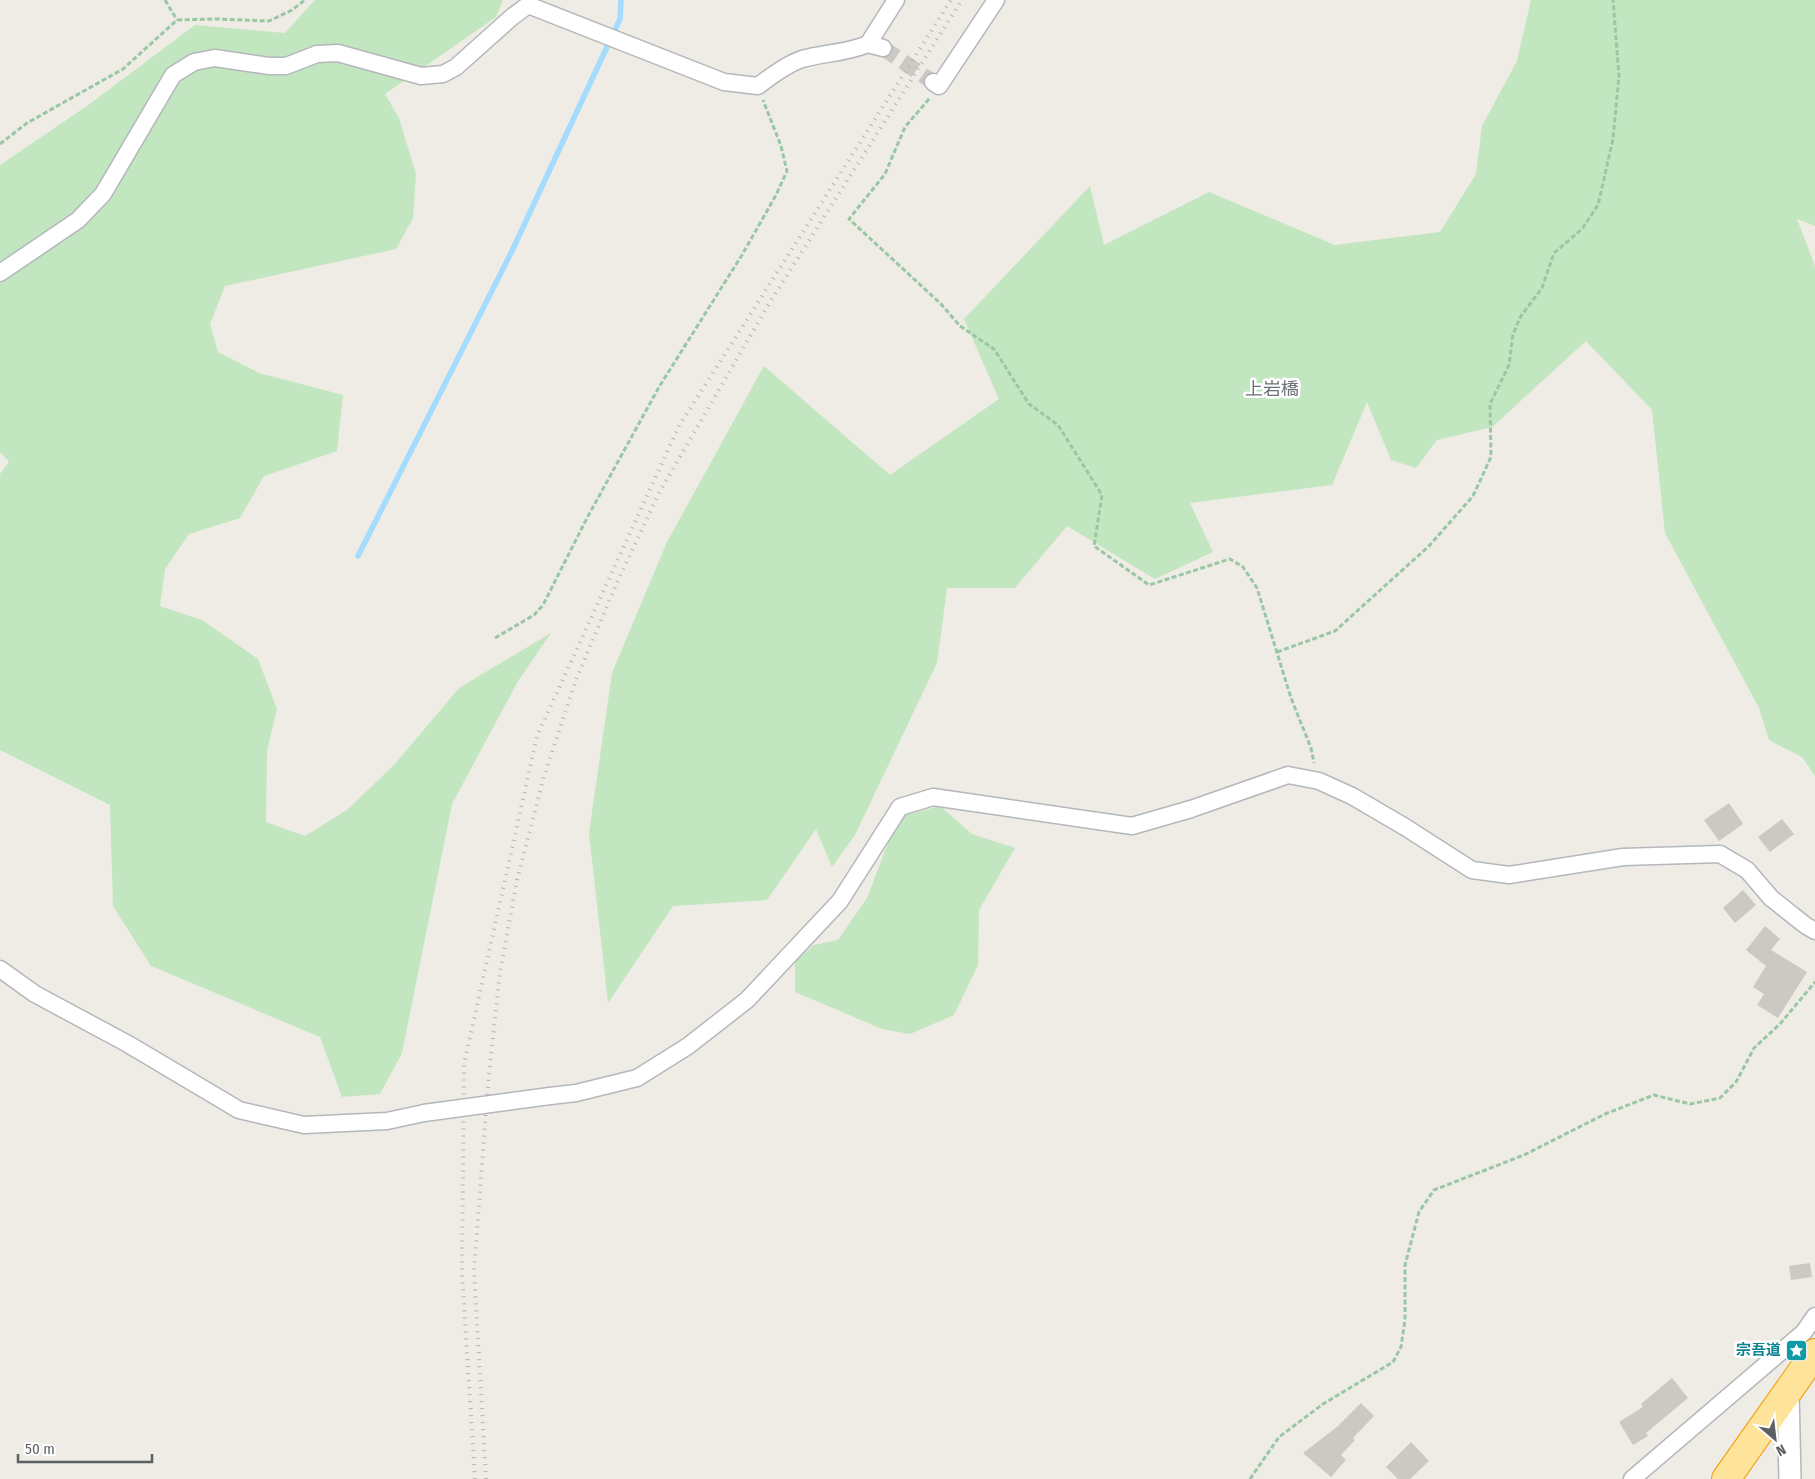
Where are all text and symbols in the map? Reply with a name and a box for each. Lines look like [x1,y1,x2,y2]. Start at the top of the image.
district label: 上岩橋 [1245,378,1299,400]
place icon: 宗吾道 [1785,1338,1809,1362]
place label: 宗吾道 [1736,1341,1781,1359]
north arrow [1750,1414,1800,1464]
scale bar [18,1432,151,1464]
text: 50 m [25,1440,55,1458]
text: N [1773,1441,1789,1460]

